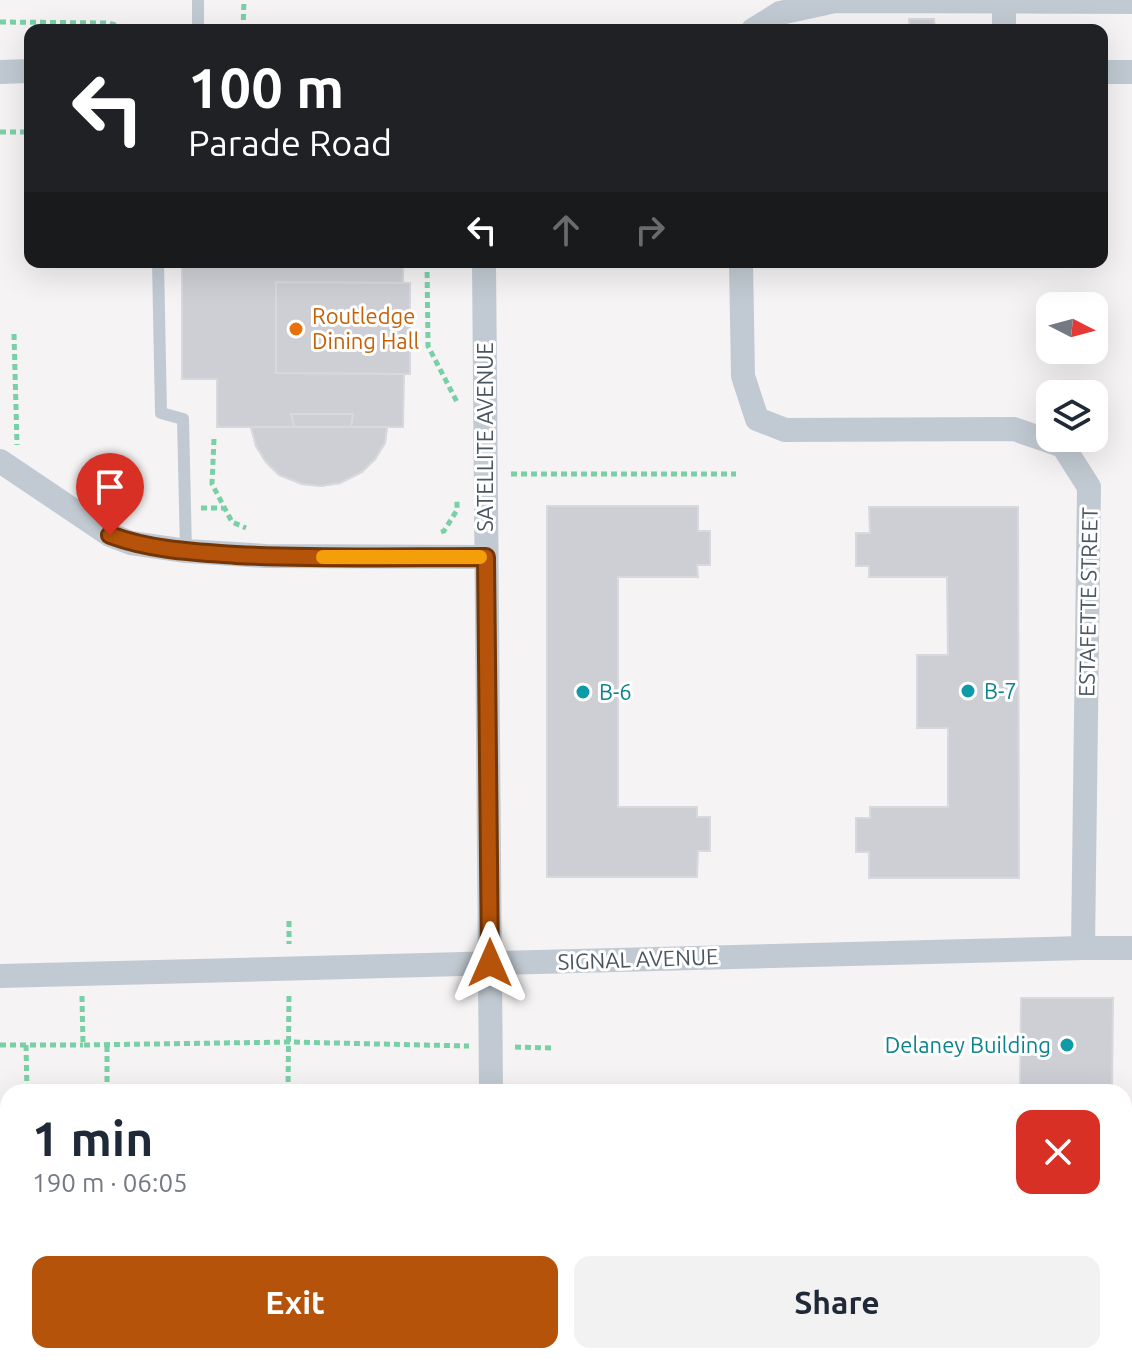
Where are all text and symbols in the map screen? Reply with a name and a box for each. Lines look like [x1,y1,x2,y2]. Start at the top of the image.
icon: left [56,56,160,160]
text: 100 m [188,56,344,119]
text: Parade Road [188,122,392,163]
icon: left [460,208,504,252]
icon: ahead [544,208,588,252]
icon: right [628,208,672,252]
north arrow [1036,292,1108,364]
map controls [1036,292,1108,452]
place label: Routledge Dining Hall [312,303,419,353]
marker: Routledge Dining Hall [287,320,305,338]
street label: SATELLITE AVENUE [472,342,497,532]
button: layers [1036,380,1108,452]
pin [76,453,144,535]
icon: arrive [88,465,132,509]
street label: ESTAFETTE STREET [1073,507,1102,697]
place label: B-7 [984,678,1017,703]
place label: B-6 [599,679,632,704]
marker: B-7 [959,682,977,700]
marker: B-6 [574,683,592,701]
position arrow [448,921,532,1005]
street label: SIGNAL AVENUE [557,943,719,974]
place label: Delaney Building [885,1032,1051,1057]
marker: Delaney Building [1058,1036,1076,1054]
button: close [1016,1110,1100,1194]
text: 1 min [32,1111,153,1165]
text: 190 m · 06:05 [32,1168,188,1197]
button: Exit [32,1256,558,1348]
button: Share [574,1256,1100,1348]

